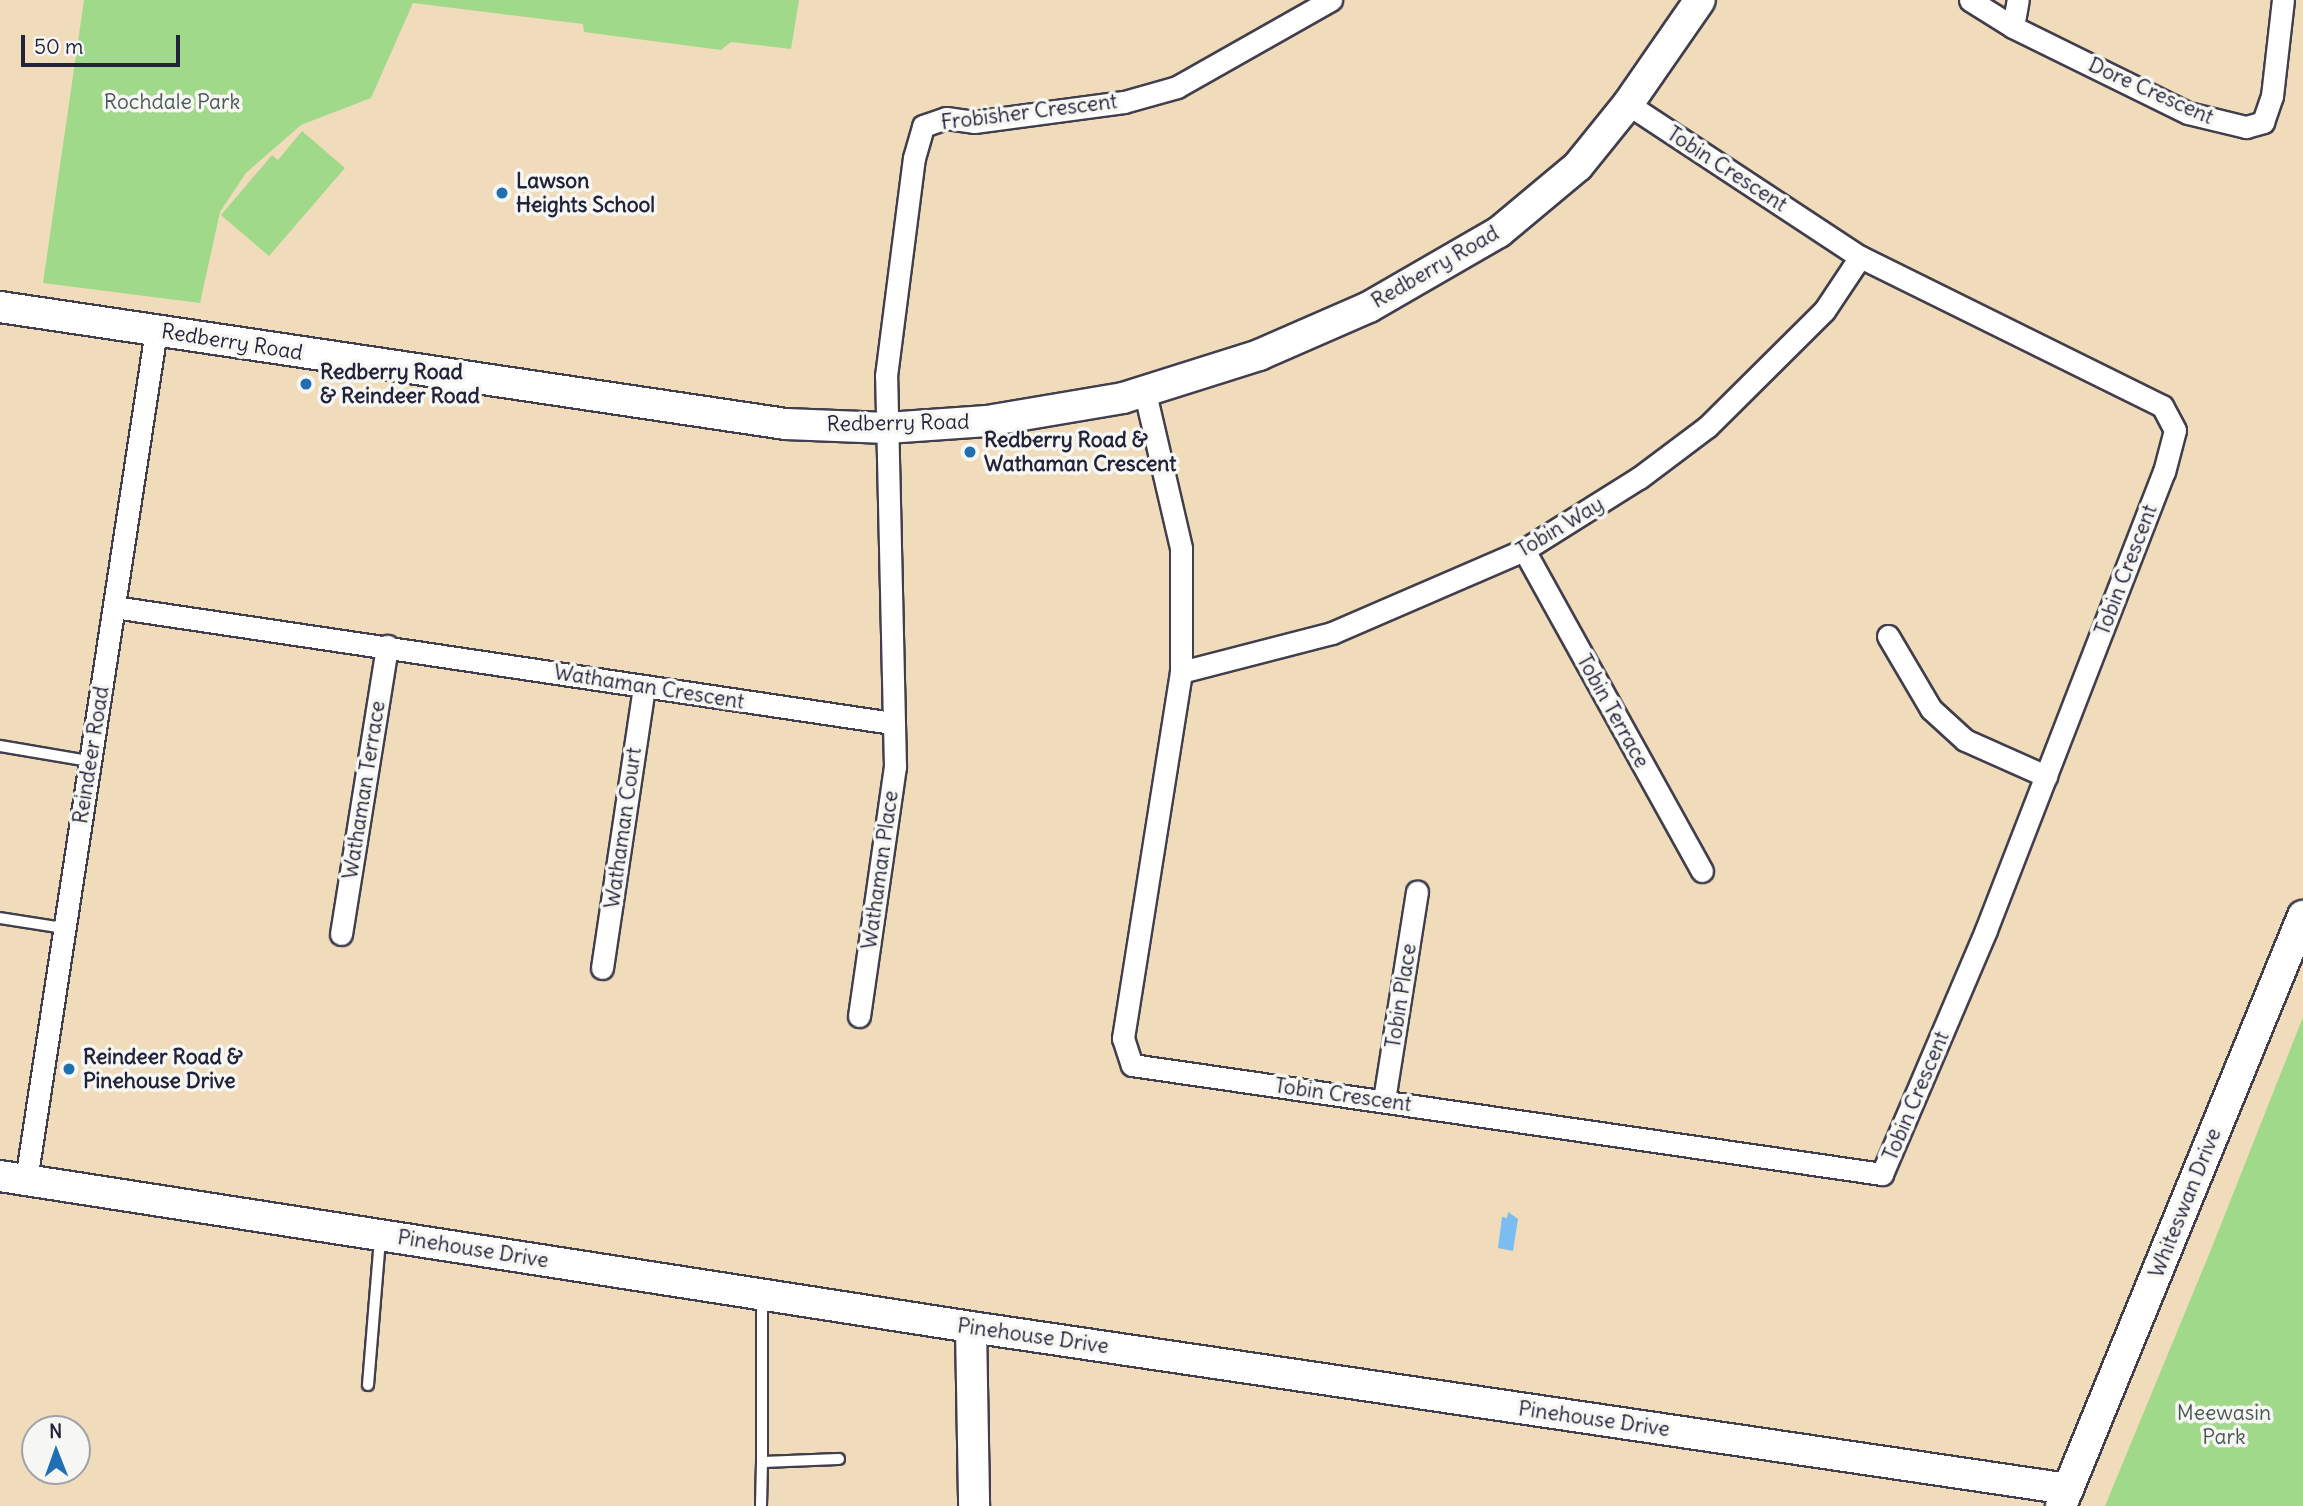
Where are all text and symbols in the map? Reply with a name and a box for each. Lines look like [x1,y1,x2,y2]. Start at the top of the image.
scale bar [24,21,184,65]
text: 50 m [34,33,83,60]
street label: Dore Crescent [2085,52,2217,130]
park label: Rochdale Park [104,89,240,115]
street label: Frobisher Crescent [940,89,1118,135]
street label: Tobin Crescent [1662,121,1792,217]
place label: Lawson Heights School [516,168,655,218]
marker: Lawson Heights School [494,185,510,201]
street label: Redberry Road [1367,220,1503,314]
street label: Redberry Road [160,318,304,366]
place label: Redberry Road & Reindeer Road [320,359,480,409]
marker: Redberry Road & Reindeer Road [298,376,314,392]
street label: Redberry Road [826,409,970,437]
place label: Redberry Road & Wathaman Crescent [984,427,1176,477]
marker: Redberry Road & Wathaman Crescent [962,444,978,460]
street label: Tobin Way [1512,491,1608,563]
street label: Tobin Crescent [2089,501,2163,639]
street label: Tobin Terrace [1571,650,1655,772]
street label: Wathaman Crescent [552,660,746,714]
street label: Reindeer Road [68,684,114,826]
street label: Wathaman Terrace [337,699,391,881]
street label: Wathaman Court [599,746,647,910]
street label: Wathaman Place [856,789,904,951]
street label: Tobin Place [1380,942,1422,1050]
street label: Tobin Crescent [1877,1028,1955,1164]
place label: Reindeer Road & Pinehouse Drive [83,1044,243,1094]
marker: Reindeer Road & Pinehouse Drive [61,1061,77,1077]
street label: Tobin Crescent [1273,1073,1413,1117]
street label: Whiteswan Drive [2144,1125,2226,1281]
street label: Pinehouse Drive [396,1225,550,1273]
street label: Pinehouse Drive [956,1313,1110,1359]
street label: Pinehouse Drive [1517,1396,1671,1442]
park label: Meewasin Park [2177,1400,2271,1450]
north arrow [21,1415,91,1485]
text: N [49,1419,62,1443]

